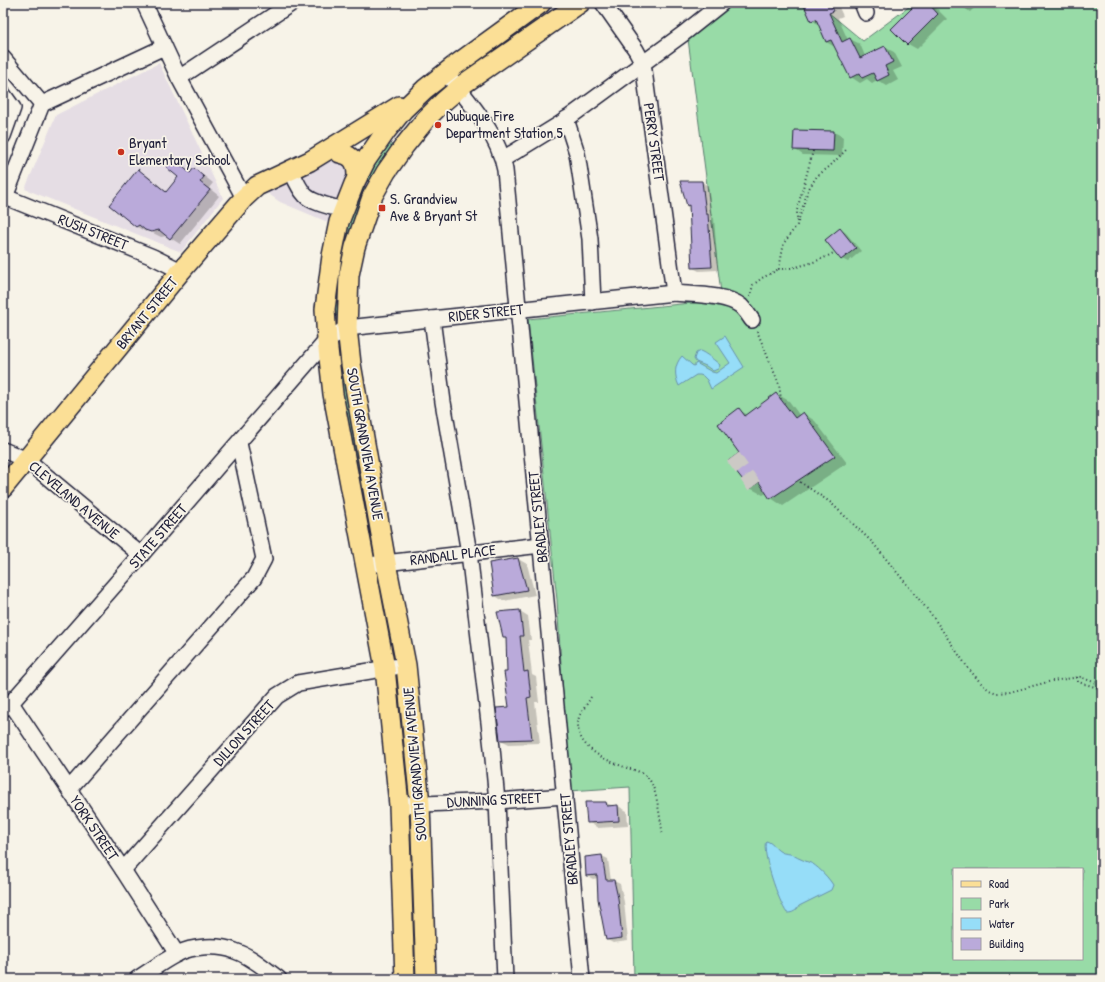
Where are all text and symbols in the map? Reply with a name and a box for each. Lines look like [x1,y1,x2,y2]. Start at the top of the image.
street label: PERRY STREET [639,102,670,183]
place label: Dubuque Fire Department Station 5 [446,105,564,143]
marker: Dubuque Fire Department Station 5 [433,120,443,130]
place label: Bryant Elementary School [129,132,230,170]
marker: Bryant Elementary School [116,147,126,157]
place label: S. Grandview Ave & Bryant St [390,188,478,226]
marker: S. Grandview Ave & Bryant St [377,203,387,213]
street label: RUSH STREET [55,208,132,255]
street label: BRYANT STREET [111,271,183,353]
street label: RIDER STREET [447,298,525,327]
street label: SOUTH GRANDVIEW AVENUE [342,366,389,522]
street label: CLEVELAND AVENUE [25,456,124,544]
street label: BRADLEY STREET [522,469,553,564]
street label: STATE STREET [124,498,192,572]
street label: RANDALL PLACE [409,539,497,570]
street label: SOUTH GRANDVIEW AVENUE [397,686,432,842]
street label: DILLON STREET [208,694,280,770]
street label: DUNNING STREET [446,786,543,812]
street label: YORK STREET [65,791,124,865]
street label: BRADLEY STREET [554,791,583,886]
legend [953,868,1083,960]
text: Road [989,875,1009,892]
text: Park [989,895,1009,912]
text: Water [989,915,1015,932]
text: Building [989,935,1024,952]

